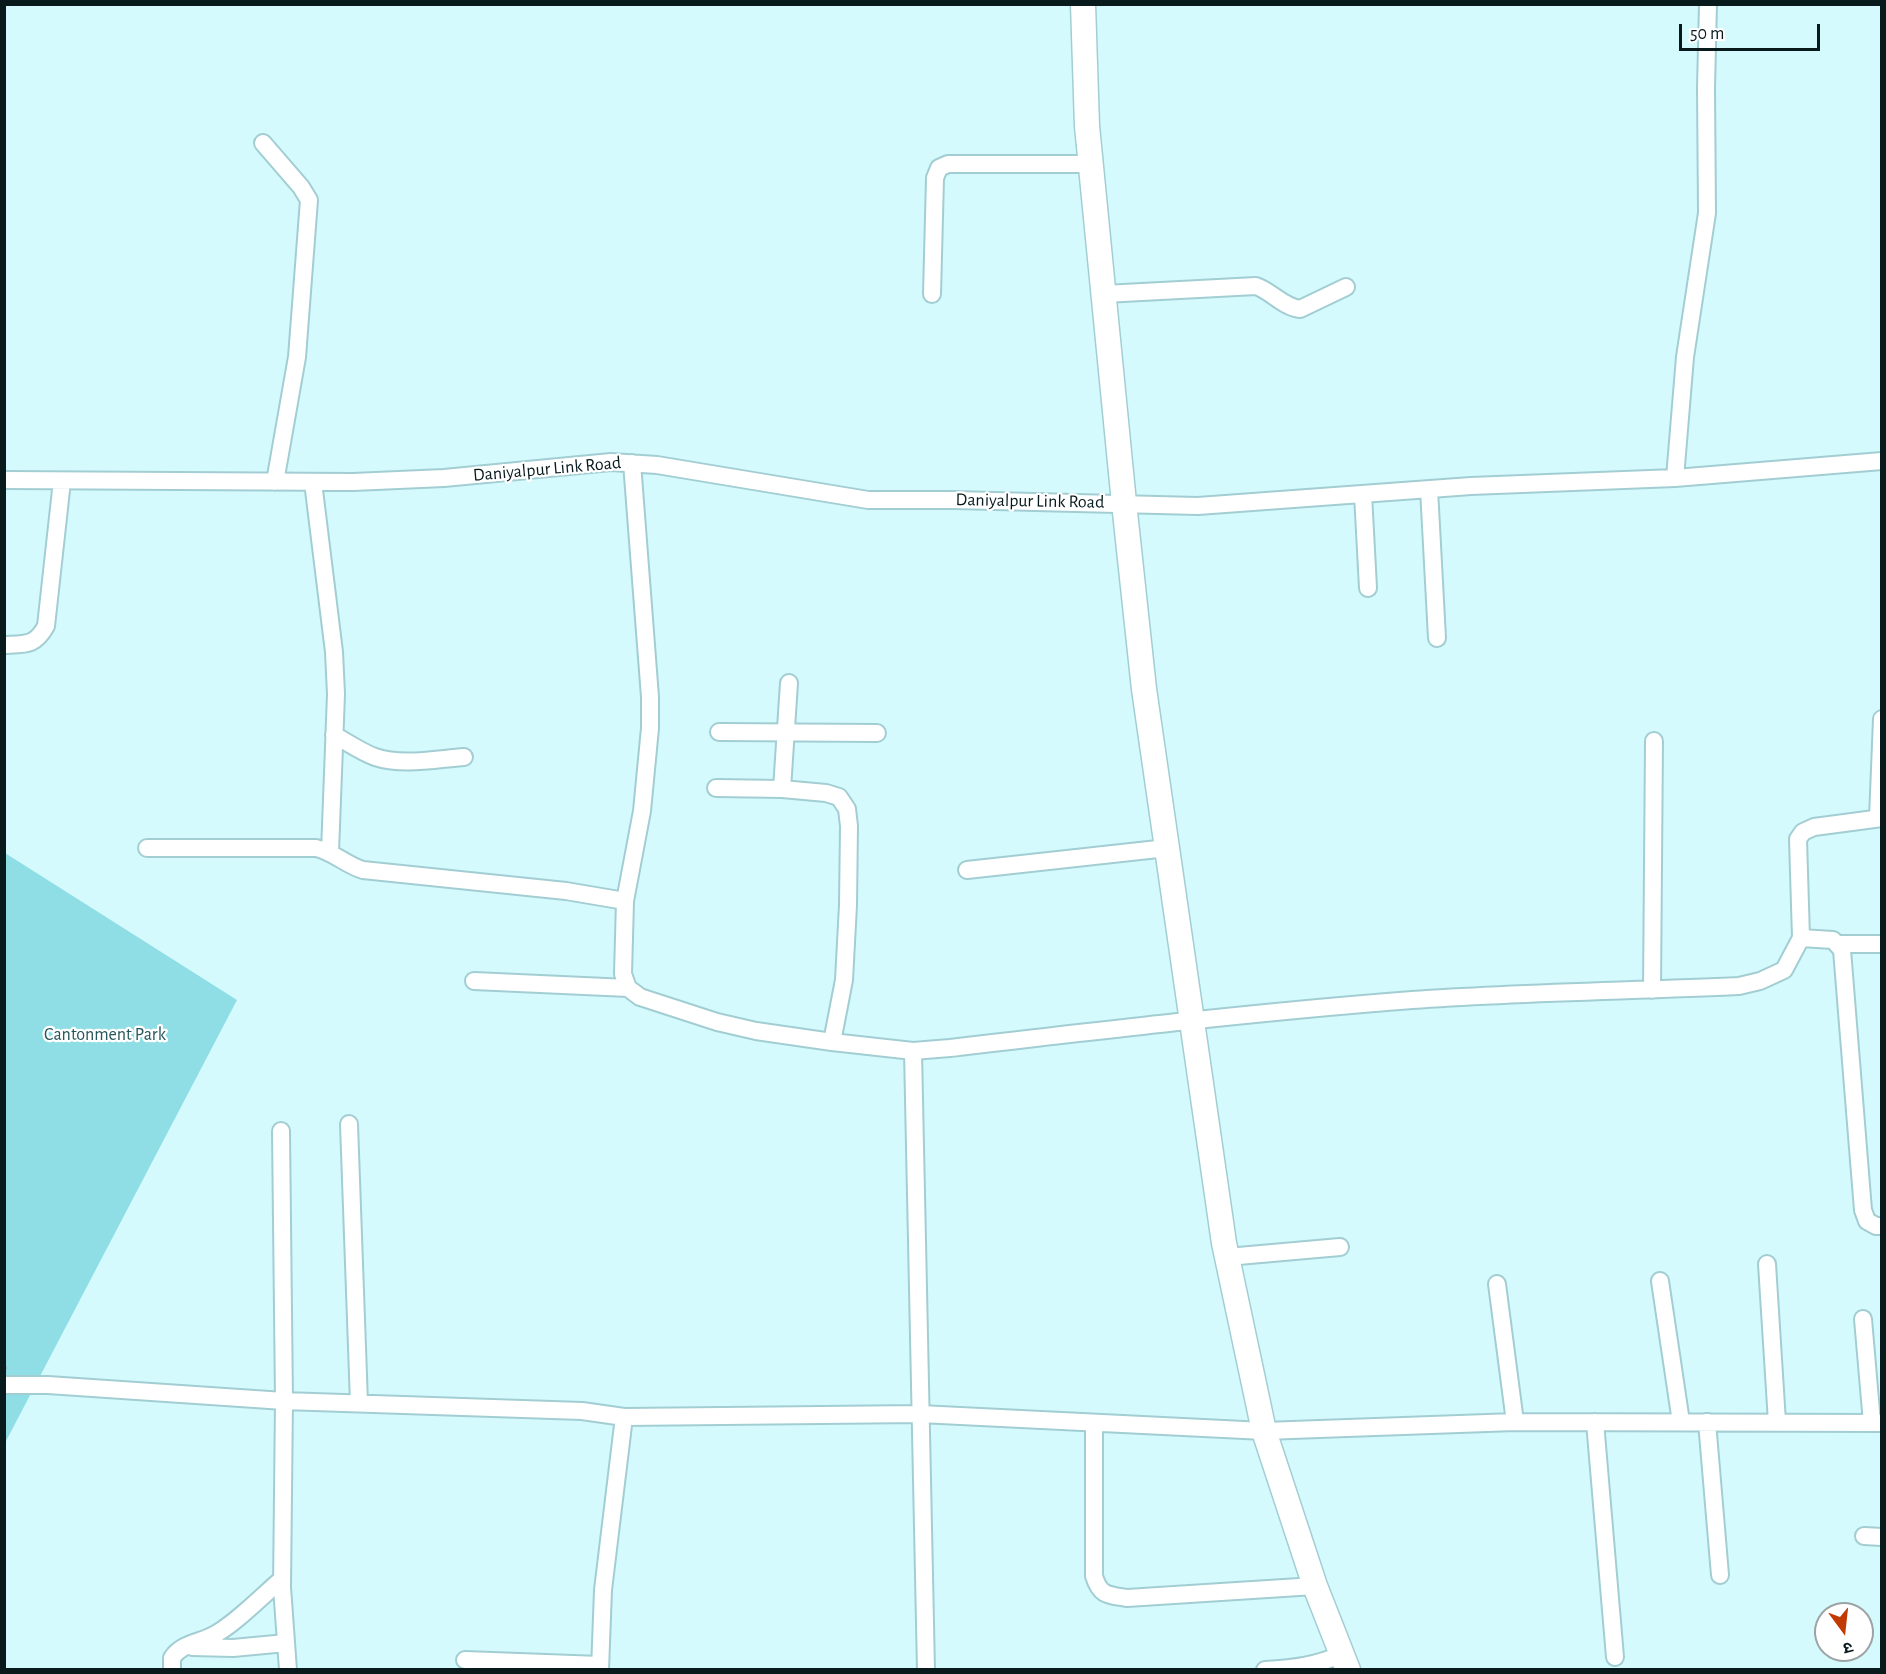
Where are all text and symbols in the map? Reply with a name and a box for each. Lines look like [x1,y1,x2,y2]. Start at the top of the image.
scale bar [1682,12,1823,50]
text: 50 m [1690,25,1724,43]
street label: Daniyalpur Link Road [472,452,622,486]
street label: Daniyalpur Link Road [956,489,1104,513]
park label: Cantonment Park [44,1024,166,1046]
north arrow [1814,1602,1874,1662]
text: उ [1842,1639,1855,1656]

